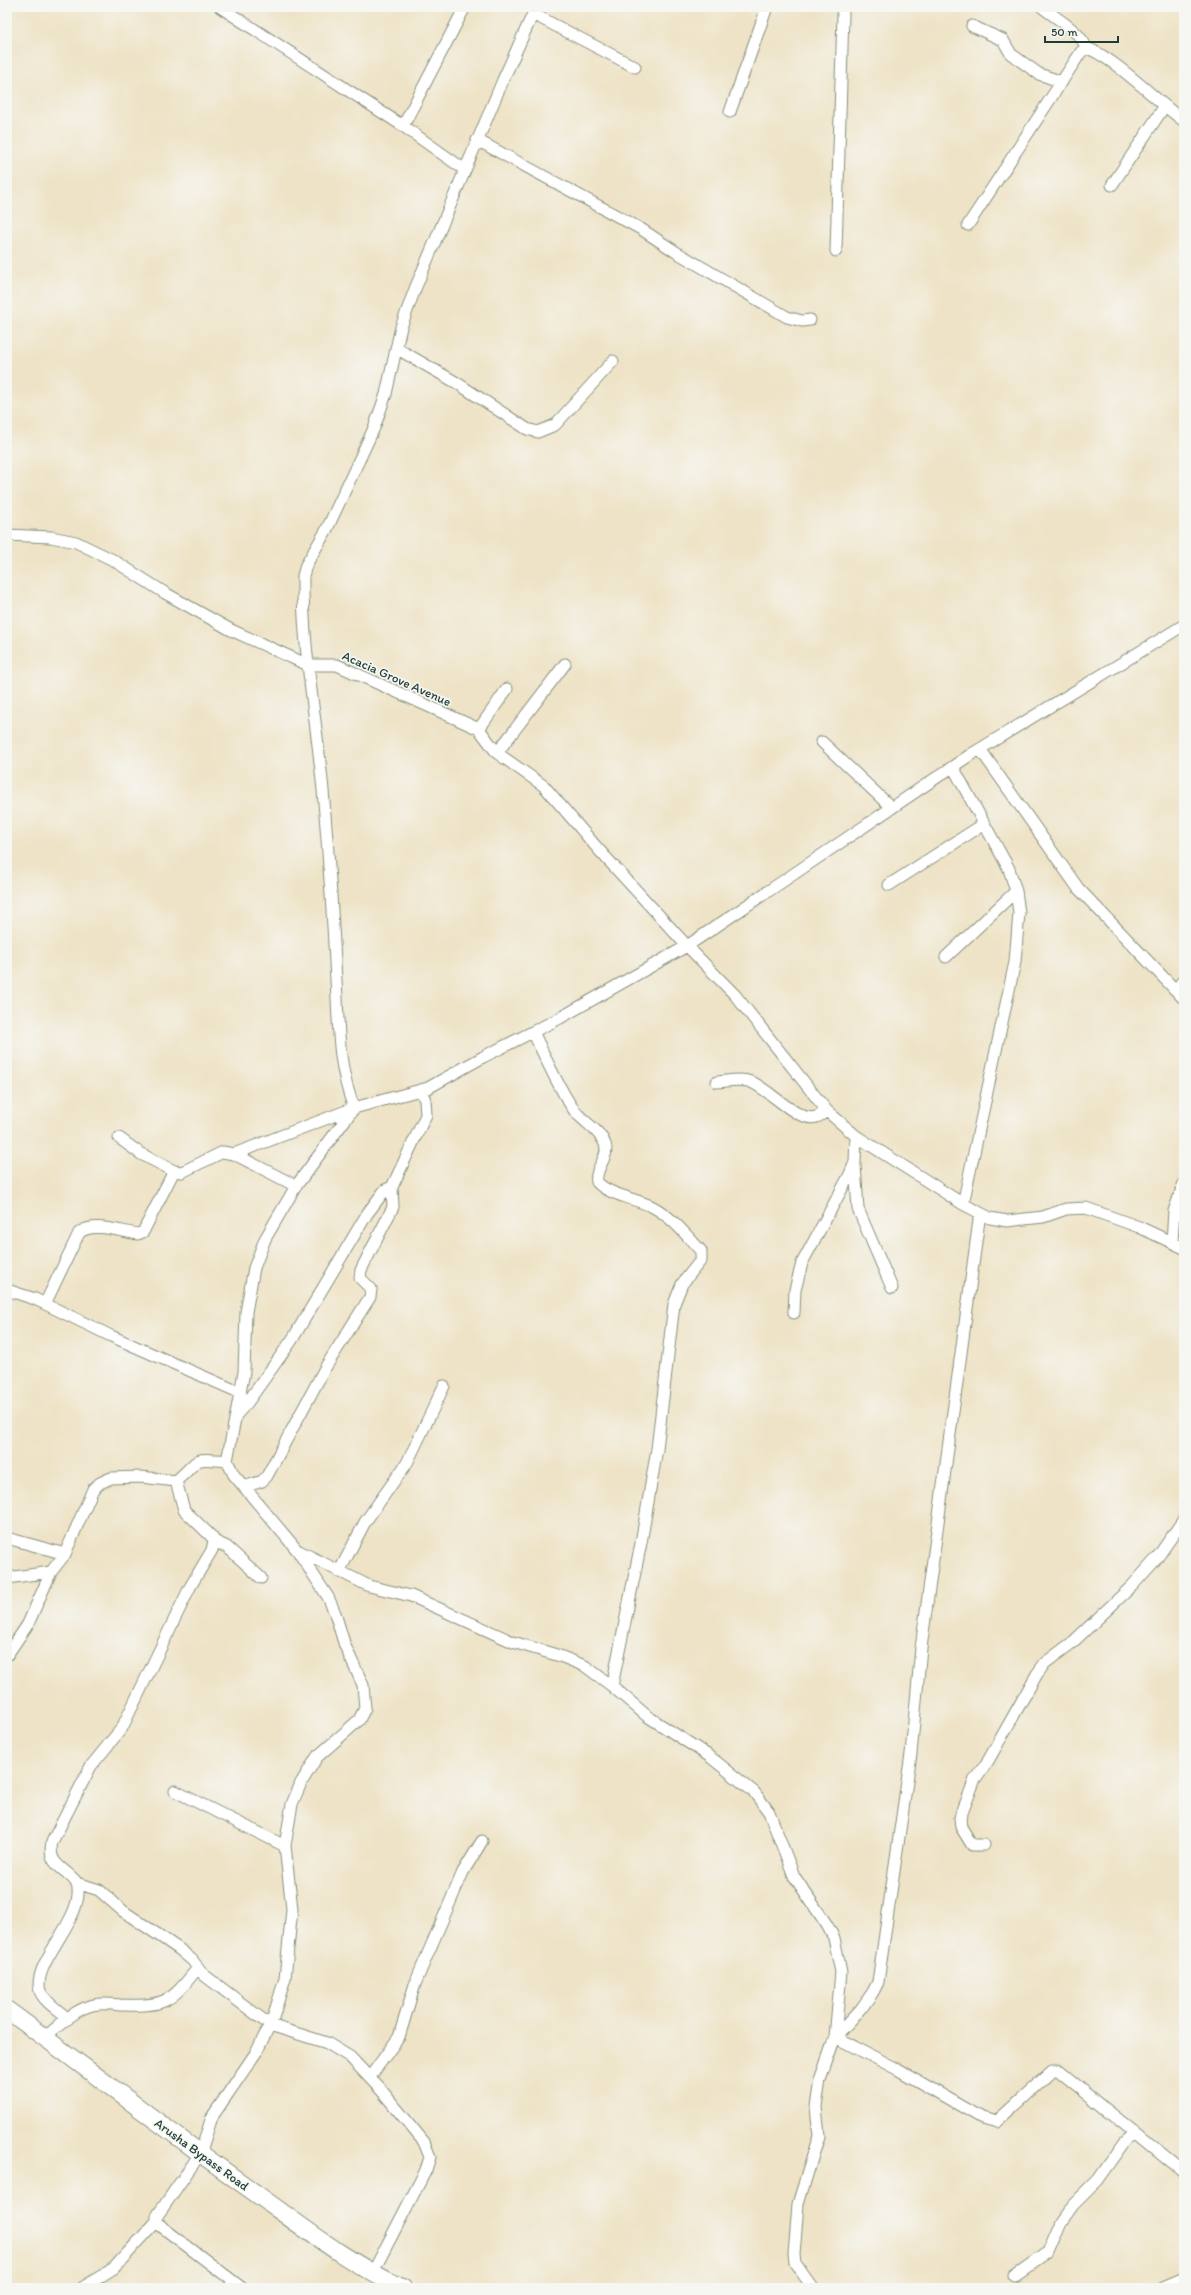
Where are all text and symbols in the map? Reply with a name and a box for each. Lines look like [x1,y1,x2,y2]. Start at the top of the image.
scale bar [1045,18,1118,44]
text: 50 m [1051,25,1077,39]
street label: Acacia Grove Avenue [340,648,453,709]
street label: Arusha Bypass Road [152,2115,252,2194]

